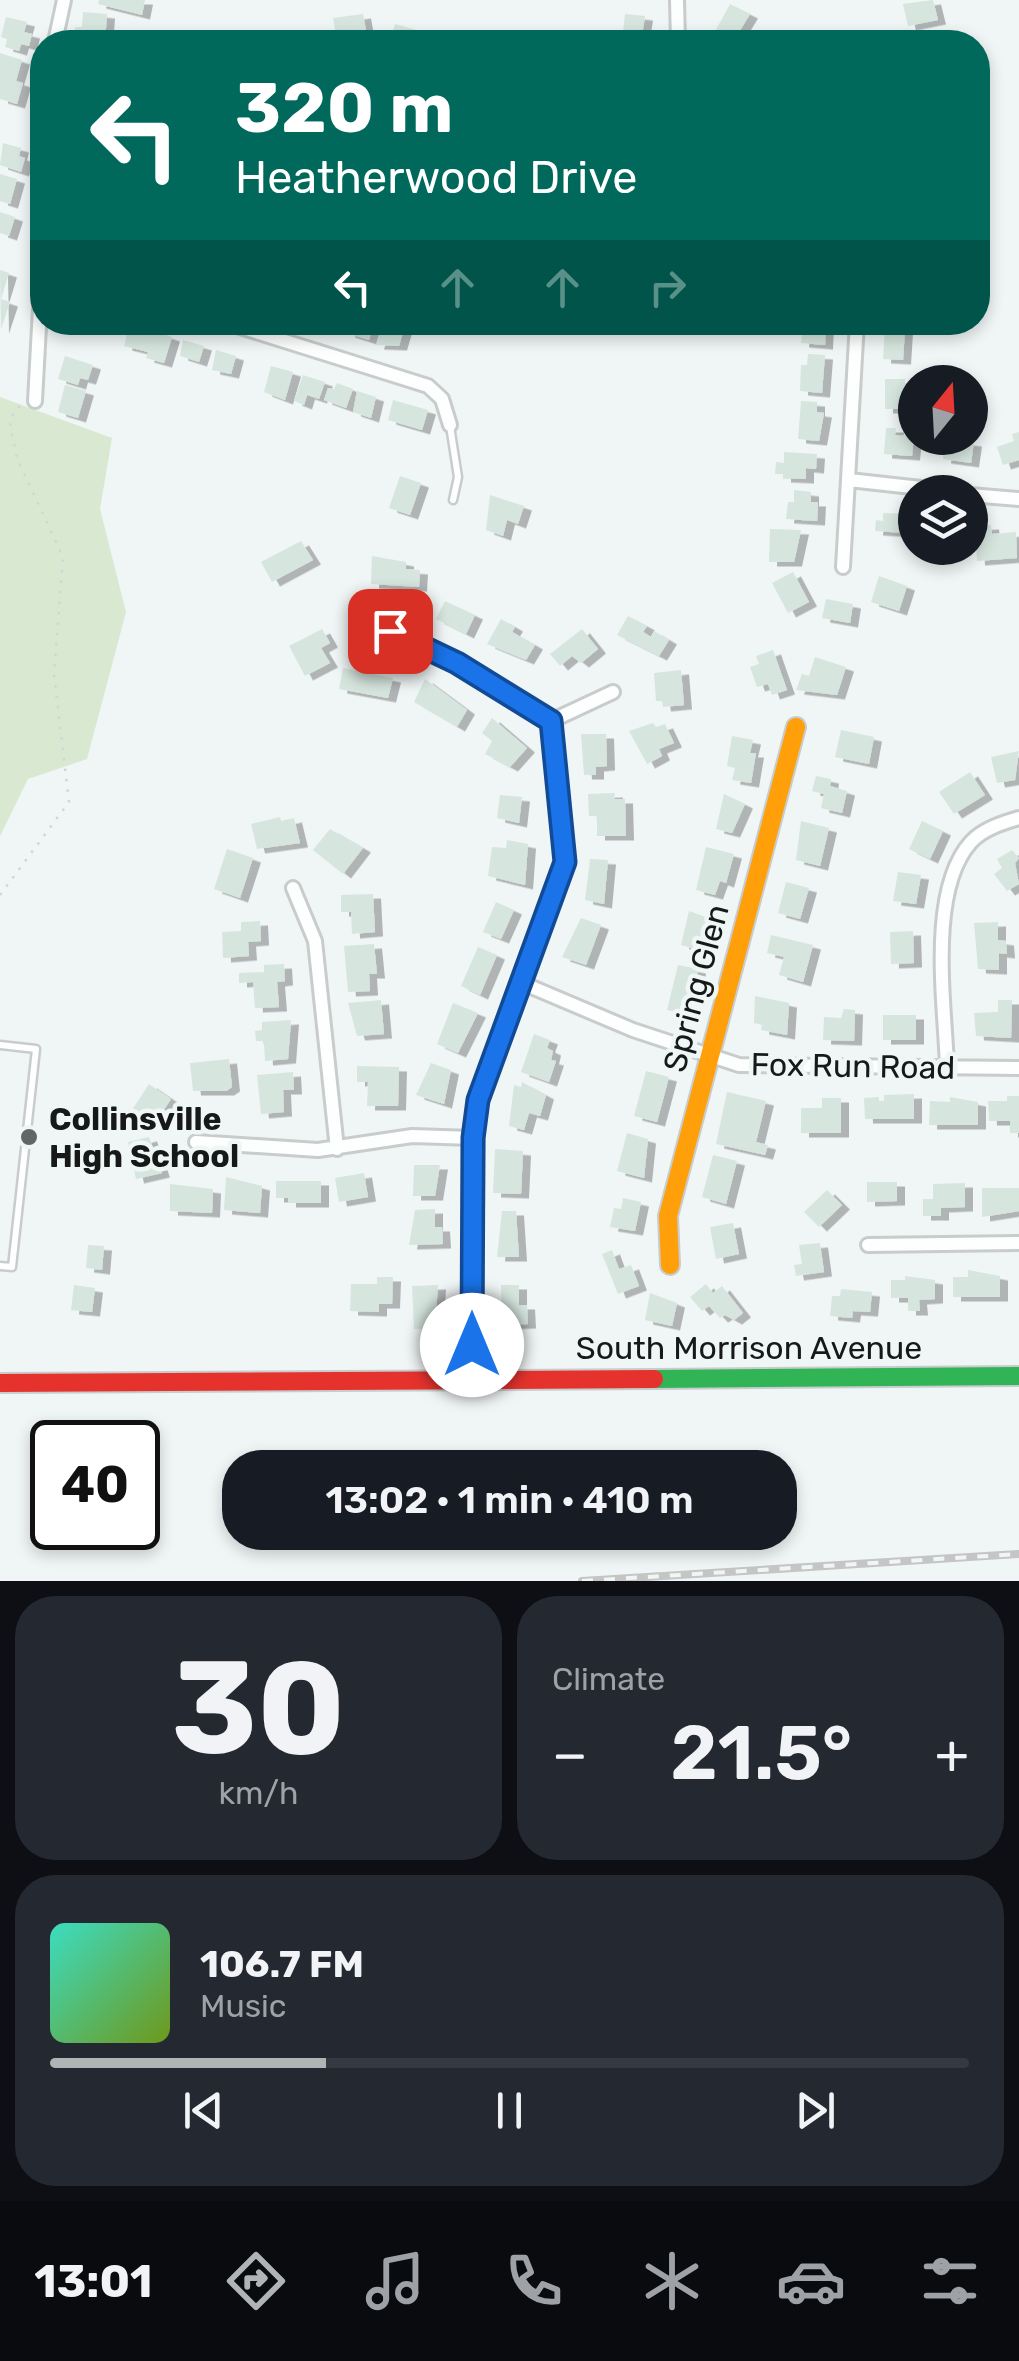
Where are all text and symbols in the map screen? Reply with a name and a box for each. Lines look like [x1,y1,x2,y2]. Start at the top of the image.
text: 320 m [235,67,453,150]
icon: left [70,70,200,200]
text: Heatherwood Drive [235,151,637,204]
icon: left [325,260,380,315]
icon: ahead [430,260,485,315]
icon: ahead [535,260,590,315]
icon: right [640,260,695,315]
north arrow [898,365,988,455]
map controls [898,365,988,565]
button: layers [898,475,988,565]
pin [348,589,433,674]
icon: arrive [363,604,418,659]
street label: Spring Glen [655,900,737,1076]
street label: Fox Run Road [750,1045,956,1087]
place label: Collinsville High School [49,1100,239,1175]
marker: Collinsville High School [18,1126,40,1148]
position arrow [420,1293,524,1397]
street label: South Morrison Avenue [576,1329,922,1367]
speed limit sign: 40 [30,1420,160,1550]
text: 13:02 · 1 min · 410 m [325,1477,694,1523]
text: 30 [171,1631,346,1786]
text: Climate [552,1660,665,1698]
text: 21.5° [670,1709,852,1798]
text: − [552,1722,588,1787]
text: + [935,1722,969,1787]
text: km/h [219,1774,298,1812]
text: 106.7 FM [200,1941,364,1987]
text: Music [200,1987,286,2025]
icon: previous [176,2083,231,2138]
icon: pause [482,2083,537,2138]
icon: next [788,2083,843,2138]
icon: directions [221,2246,291,2316]
icon: music [360,2246,430,2316]
icon: phone [499,2246,569,2316]
icon: climate [637,2246,707,2316]
icon: car [776,2246,846,2316]
icon: filters [915,2246,985,2316]
text: 13:01 [34,2255,152,2308]

